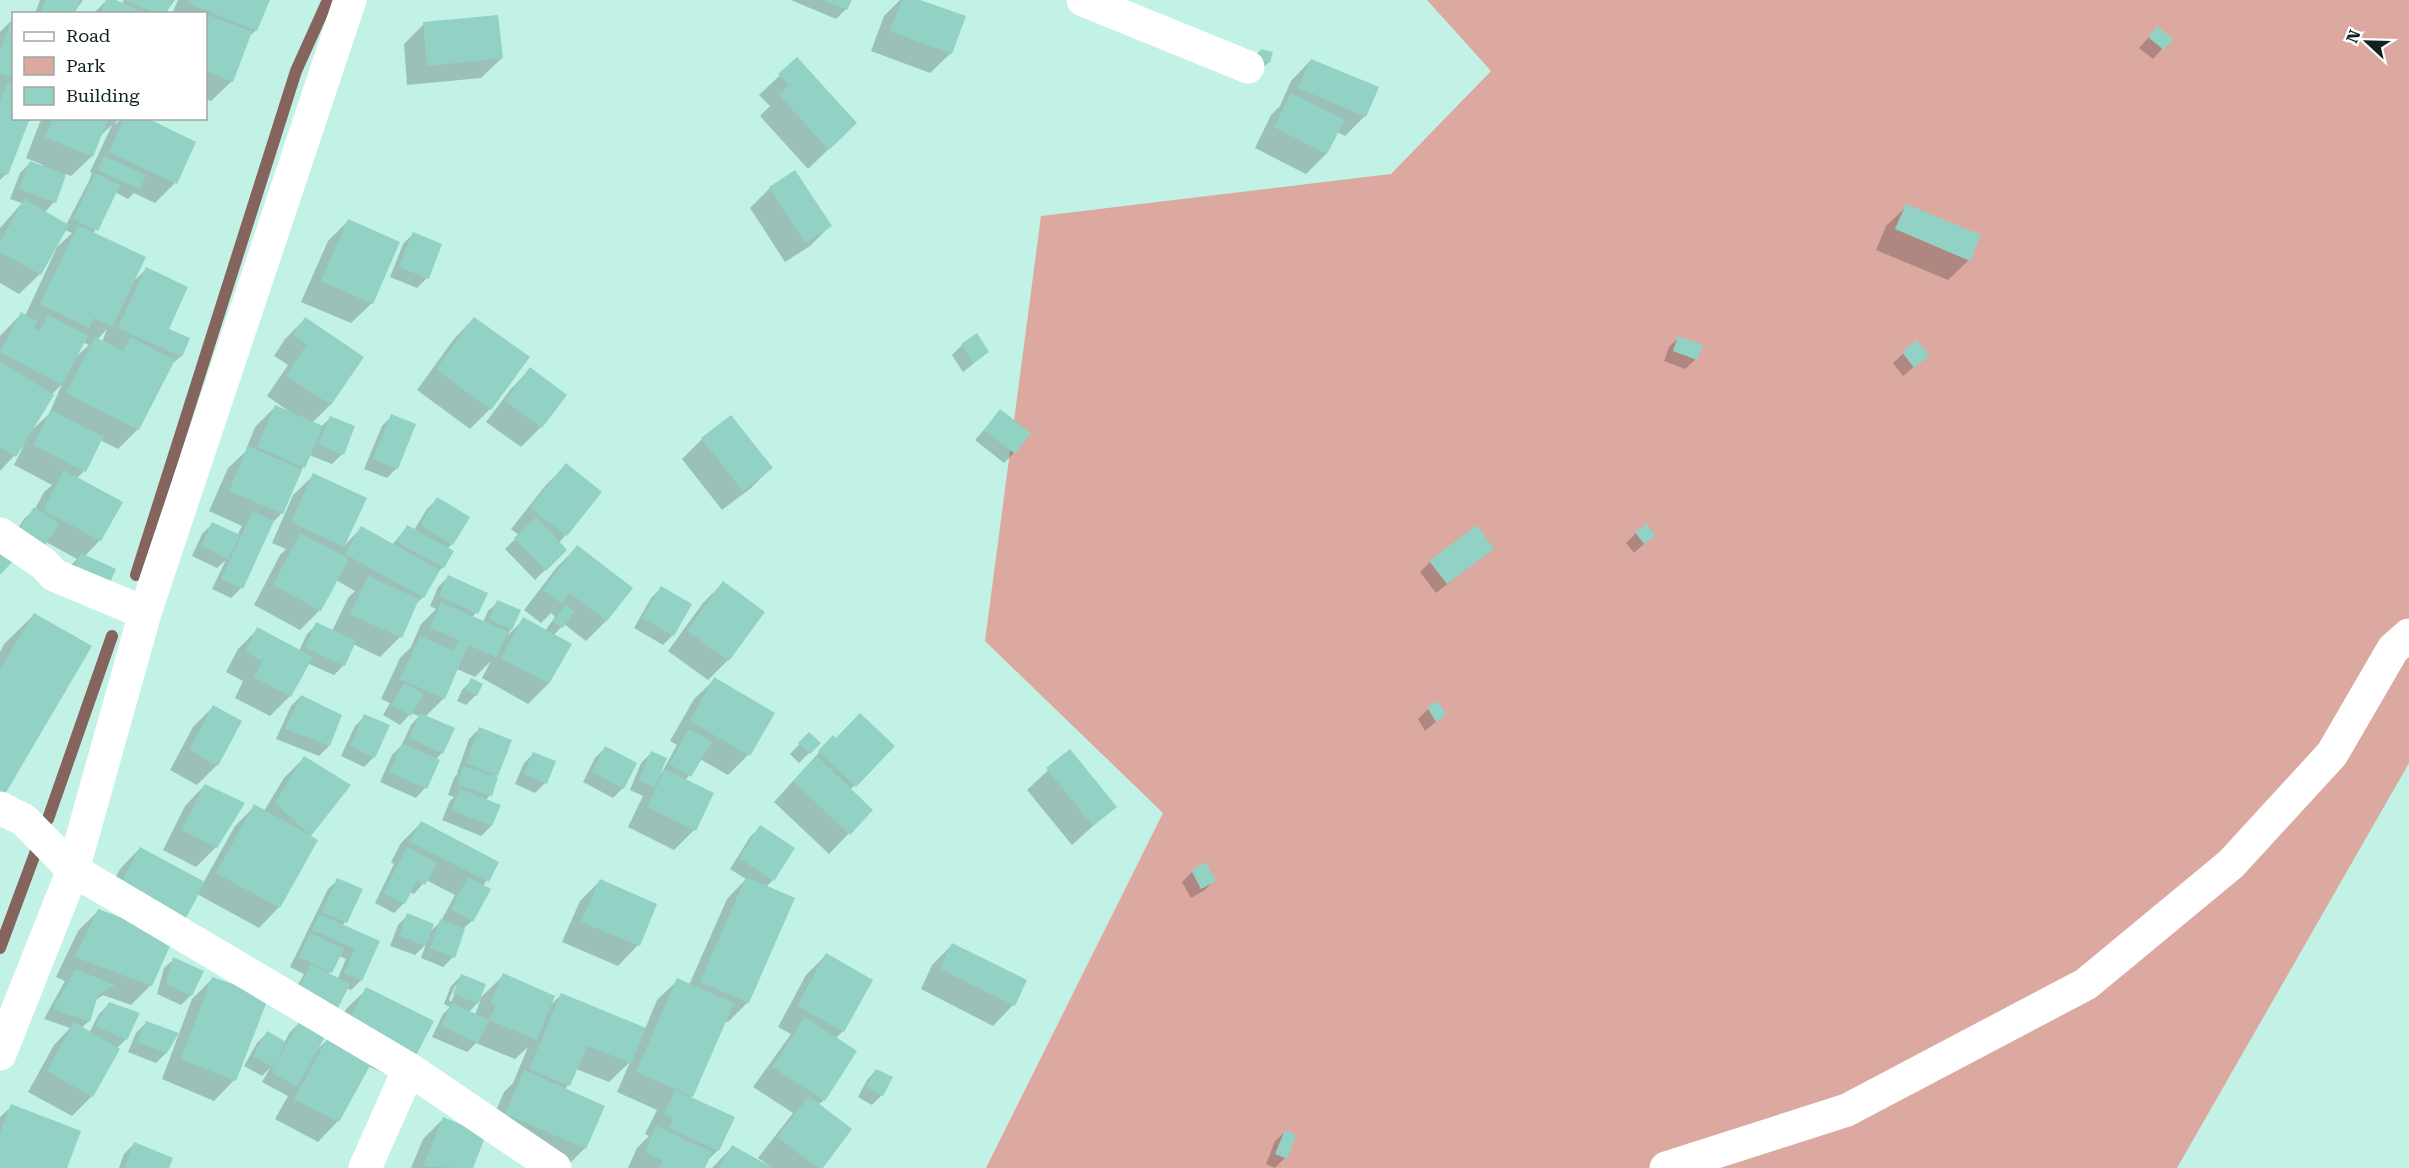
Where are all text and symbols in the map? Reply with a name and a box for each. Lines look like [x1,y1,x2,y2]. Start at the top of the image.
legend [12,12,207,120]
north arrow [2337,12,2397,72]
text: Road [66,25,111,46]
text: N [2342,27,2365,46]
text: Park [66,55,106,76]
text: Building [66,85,140,106]

